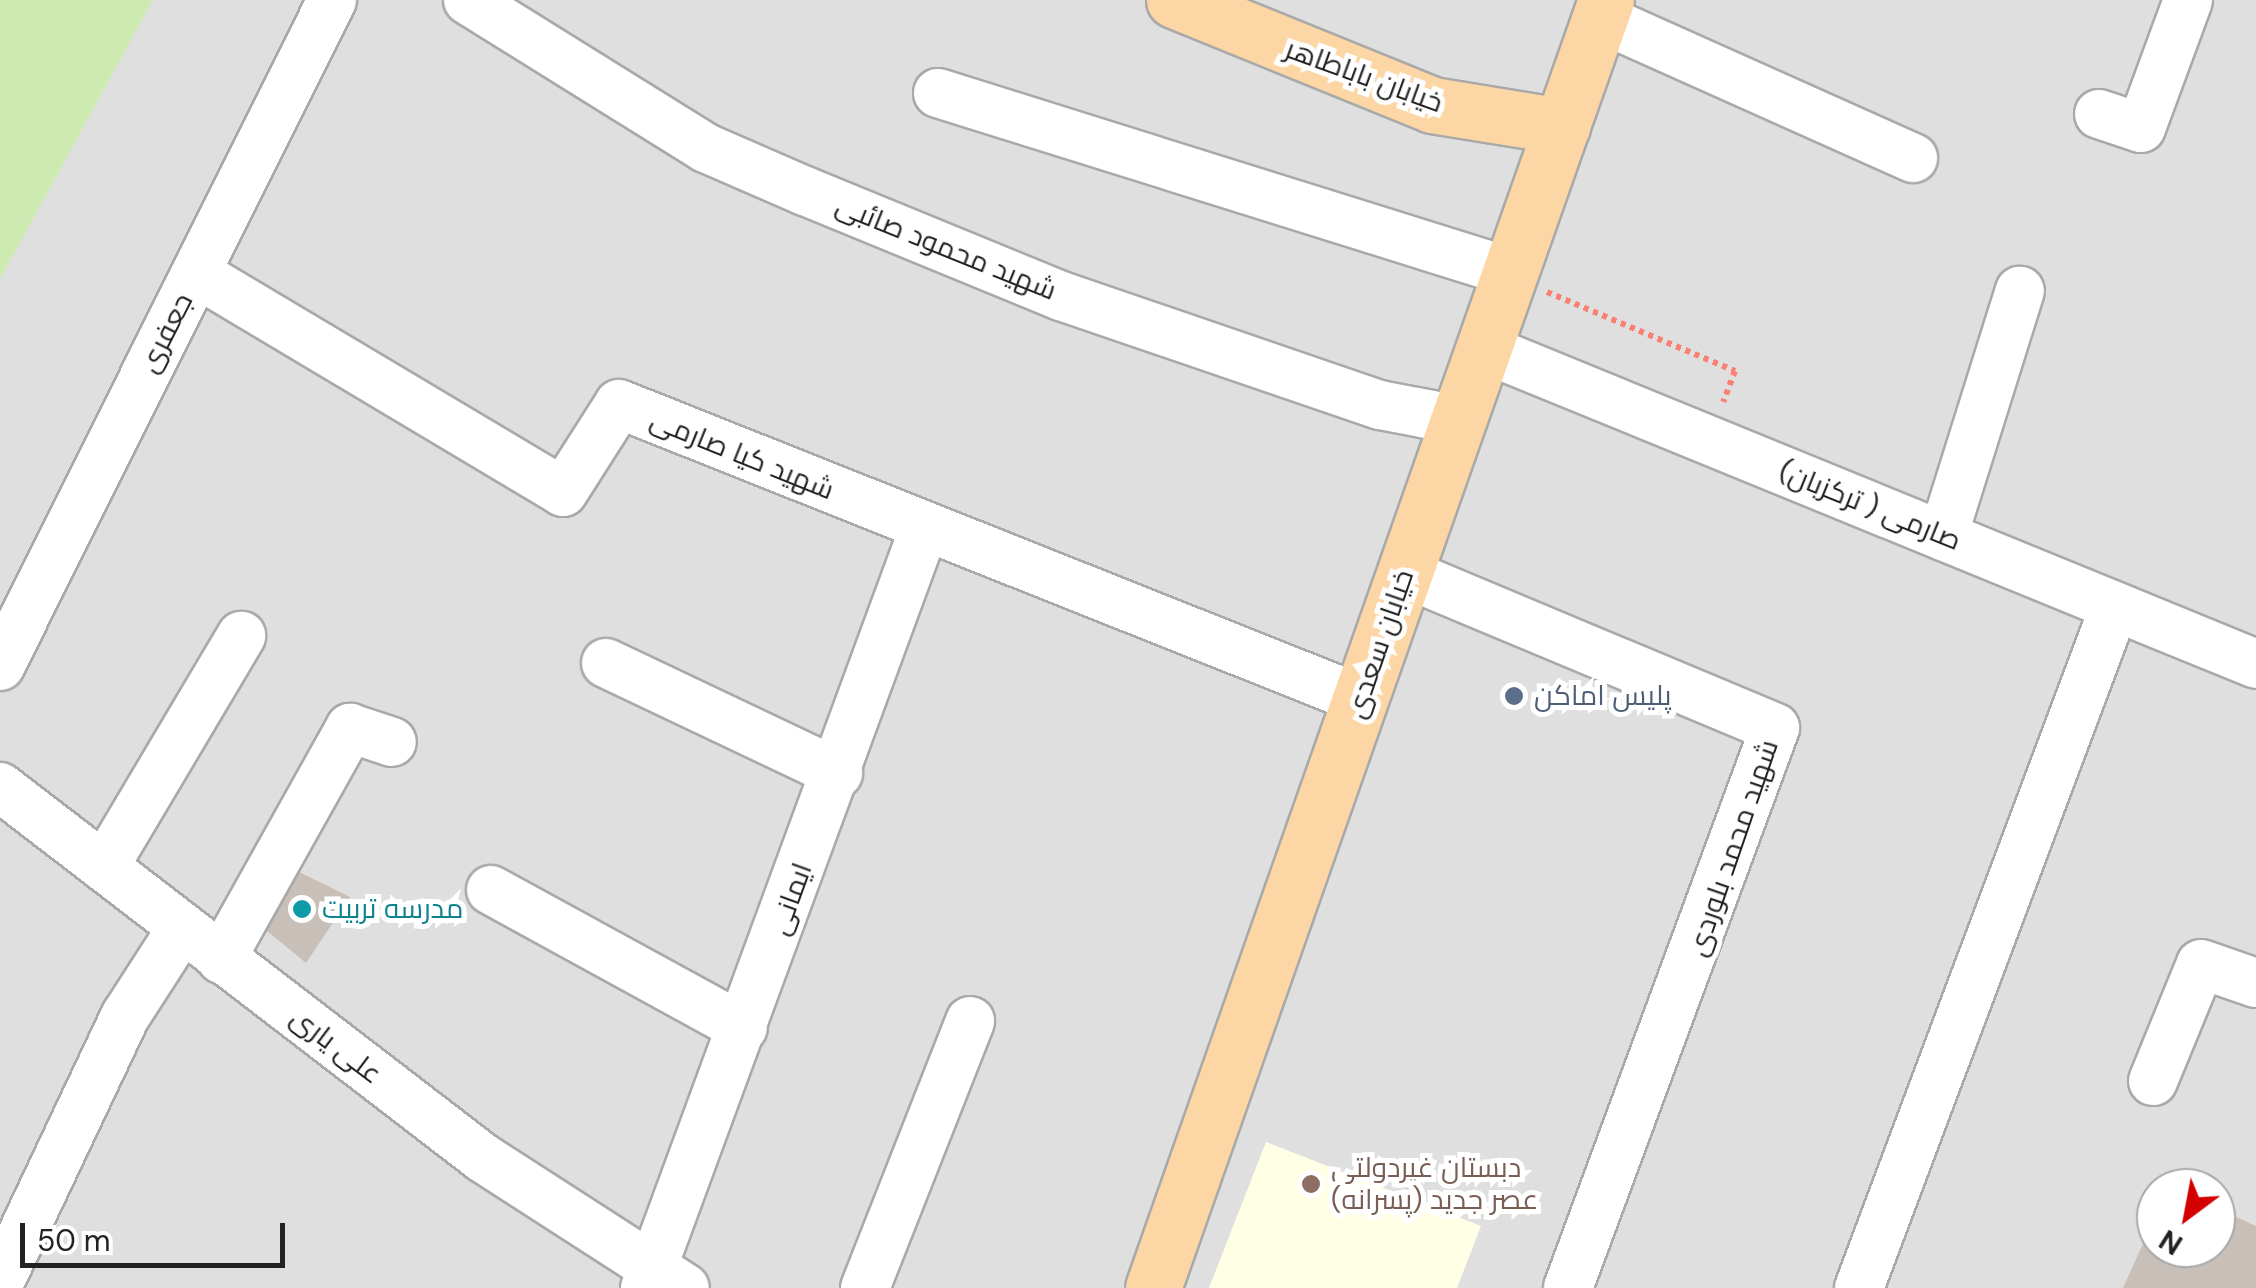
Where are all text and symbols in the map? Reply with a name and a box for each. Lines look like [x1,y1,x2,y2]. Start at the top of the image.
street label: خیابان باباطاهر [1281,32,1447,120]
street label: شهید محمود صائبی [831,188,1061,308]
street label: جعفری [132,288,200,378]
street label: شهید کیا صارمی [645,403,839,507]
street label: صارمی ( ترکزبان) [1774,454,1966,558]
street label: خیابان سعدی [1339,565,1421,723]
place label: پلیس اماکن [1534,679,1672,713]
marker: پلیس اماکن [1503,685,1525,707]
street label: شهید محمد بلوردی [1680,735,1786,961]
street label: ایمانی [762,858,820,940]
place label: مدرسه تربیت [322,892,464,926]
marker: مدرسه تربیت [291,898,313,920]
street label: علی یاری [284,1001,388,1091]
place label: دبستان غیردولتی عصر جدید (پسرانه) [1331,1151,1538,1217]
north arrow [2136,1168,2236,1268]
marker: دبستان غیردولتی عصر جدید (پسرانه) [1300,1173,1322,1195]
scale bar [25,1203,290,1265]
text: 50 m [37,1221,111,1260]
text: N [2152,1221,2189,1263]

